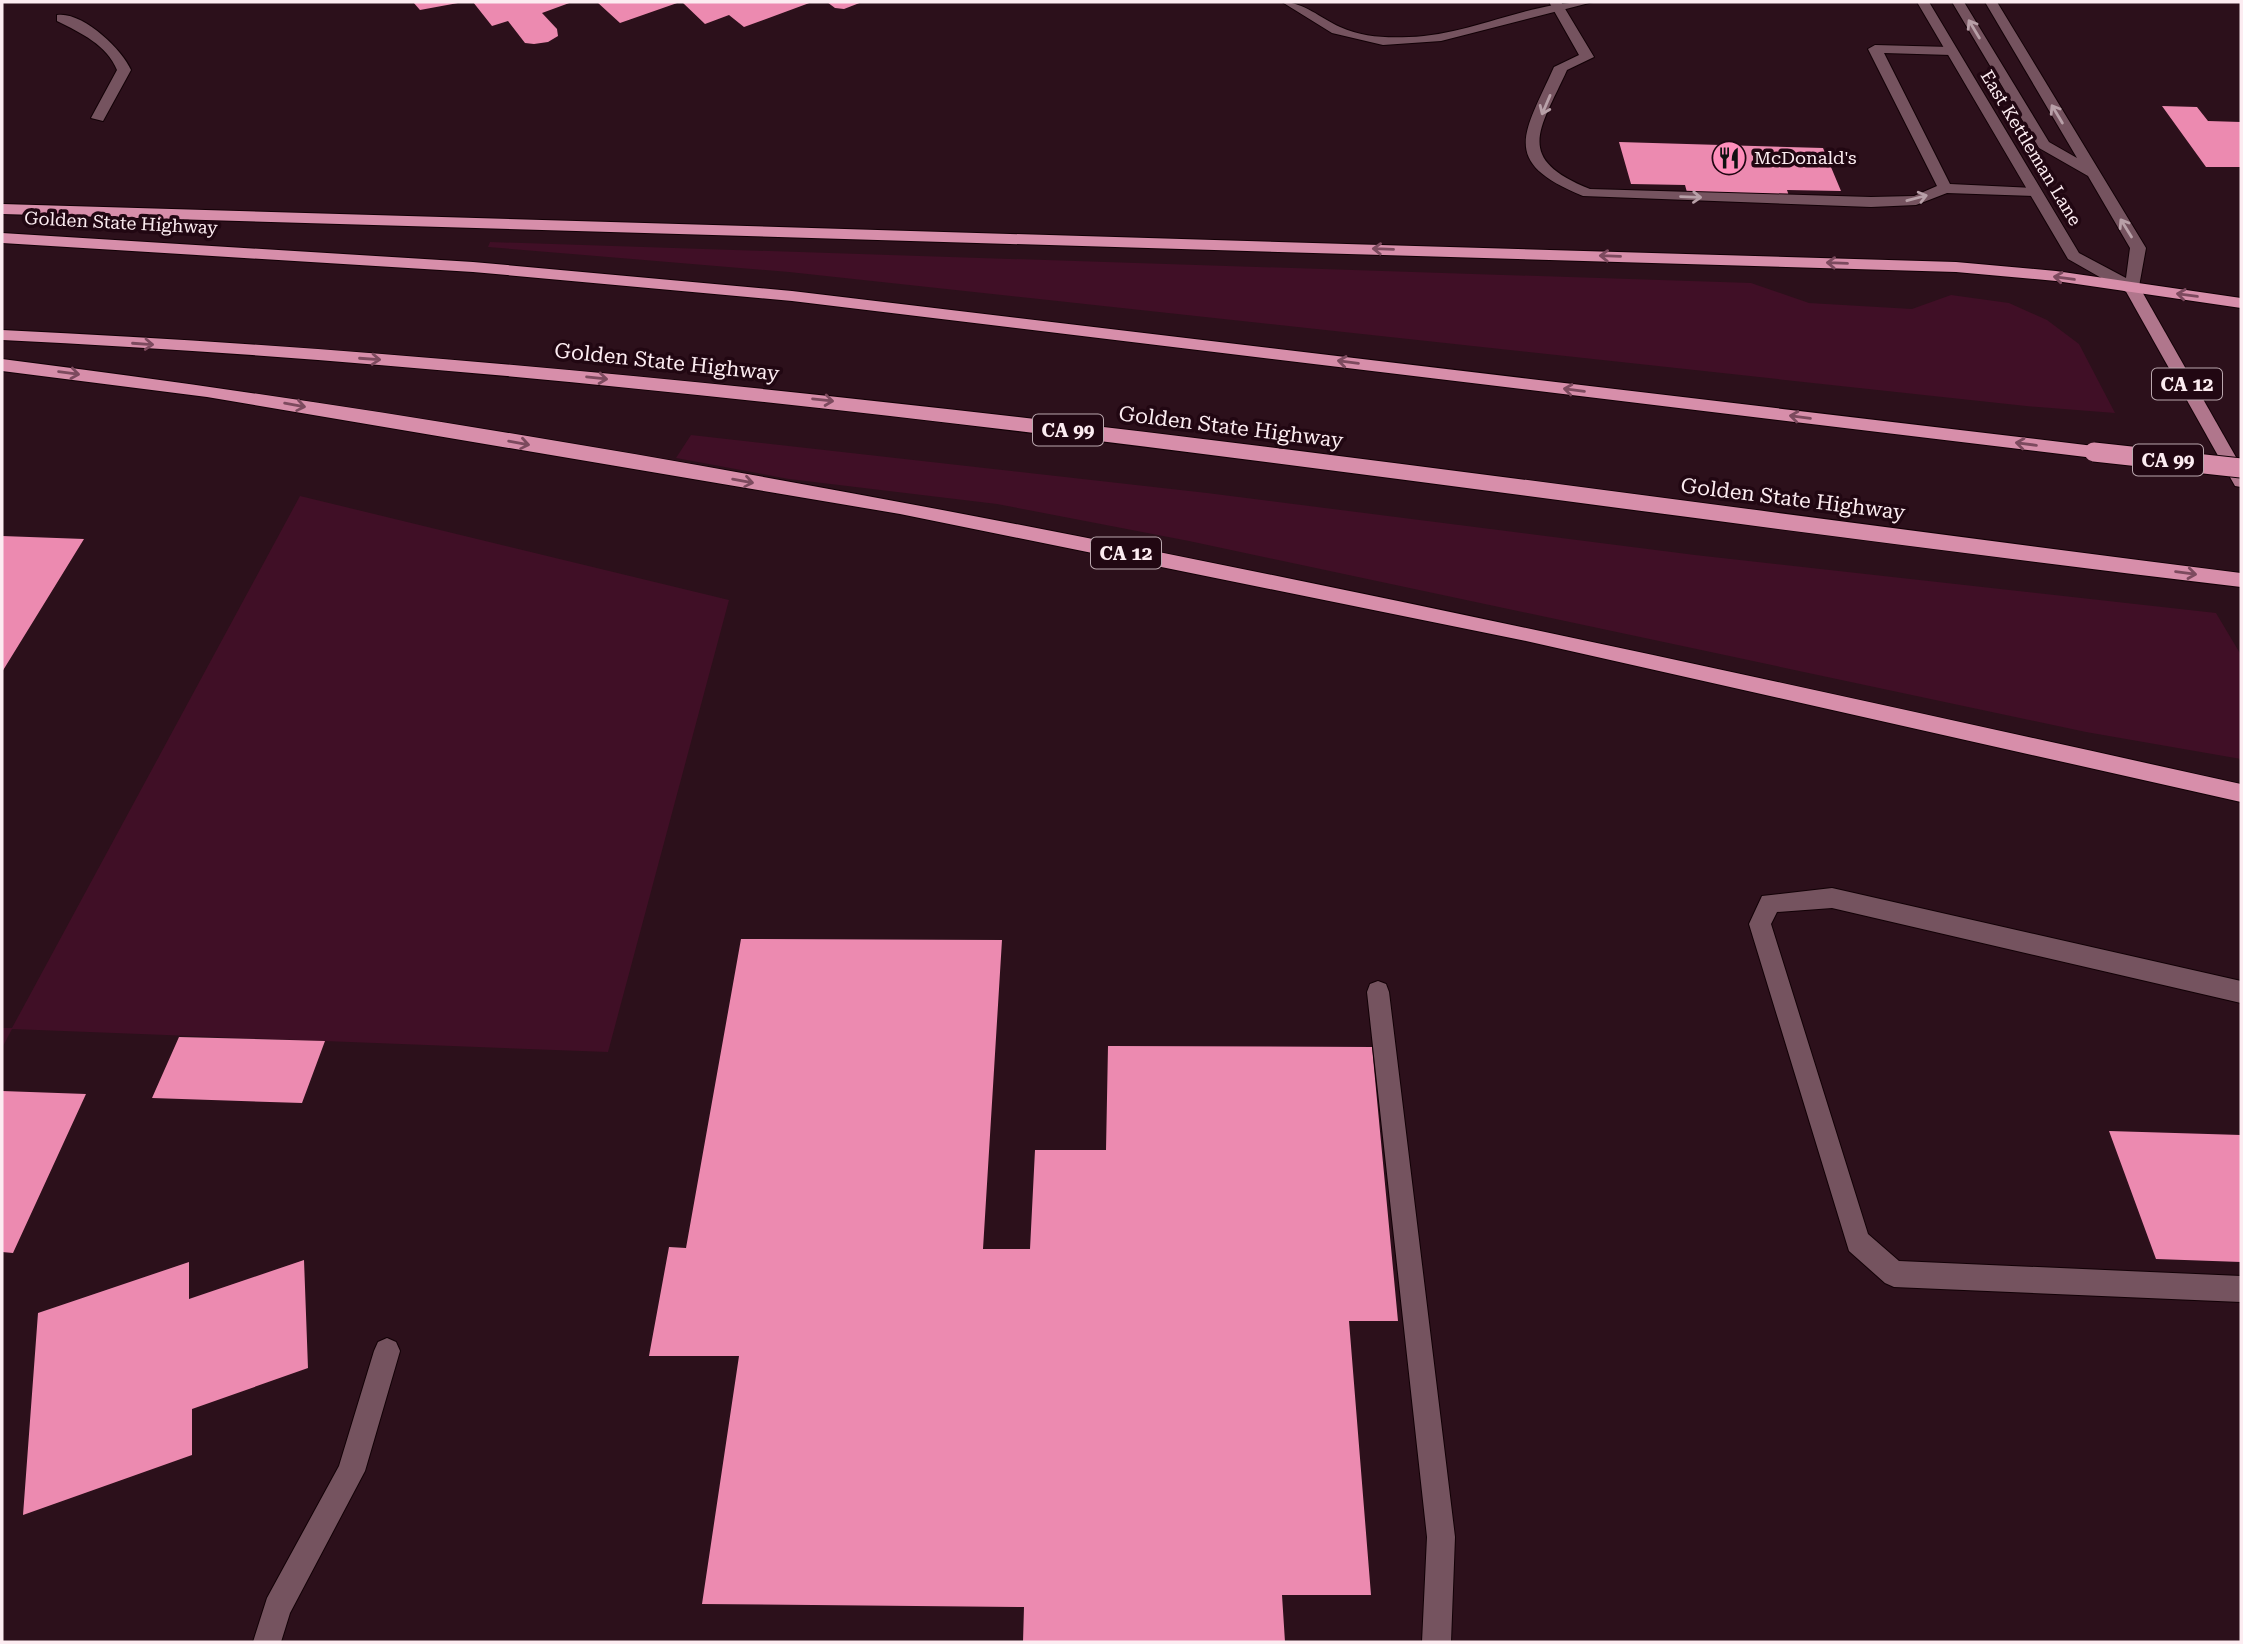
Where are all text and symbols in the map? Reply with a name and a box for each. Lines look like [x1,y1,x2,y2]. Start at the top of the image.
one-way arrow [1967,19,1981,39]
street label: East Kettleman Lane [1977,66,2086,229]
one-way arrow [1538,93,1551,115]
one-way arrow [2050,105,2064,125]
restaurant icon: McDonald's [1710,139,1748,177]
place label: McDonald's [1754,147,1857,168]
one-way arrow [1679,190,1702,203]
one-way arrow [1906,191,1928,204]
street label: Golden State Highway [24,207,219,238]
one-way arrow [2118,218,2132,238]
one-way arrow [1371,243,1394,256]
one-way arrow [1599,250,1622,263]
one-way arrow [1826,256,1849,270]
one-way arrow [2053,271,2076,284]
one-way arrow [2176,289,2198,302]
one-way arrow [131,338,154,351]
street label: Golden State Highway [553,338,781,386]
one-way arrow [358,353,381,366]
one-way arrow [1338,356,1360,369]
one-way arrow [58,367,80,380]
road number: CA 12 [2152,368,2222,400]
one-way arrow [585,372,608,385]
one-way arrow [1563,383,1586,396]
one-way arrow [811,394,834,407]
one-way arrow [283,399,306,412]
street label: Golden State Highway [1117,401,1345,453]
one-way arrow [1789,410,1812,423]
road number: CA 99 [1033,414,1103,446]
one-way arrow [507,437,530,450]
one-way arrow [2015,437,2038,450]
road number: CA 99 [2133,444,2203,475]
street label: Golden State Highway [1679,473,1907,525]
one-way arrow [731,474,754,488]
road number: CA 12 [1091,538,1161,568]
one-way arrow [2174,566,2197,579]

